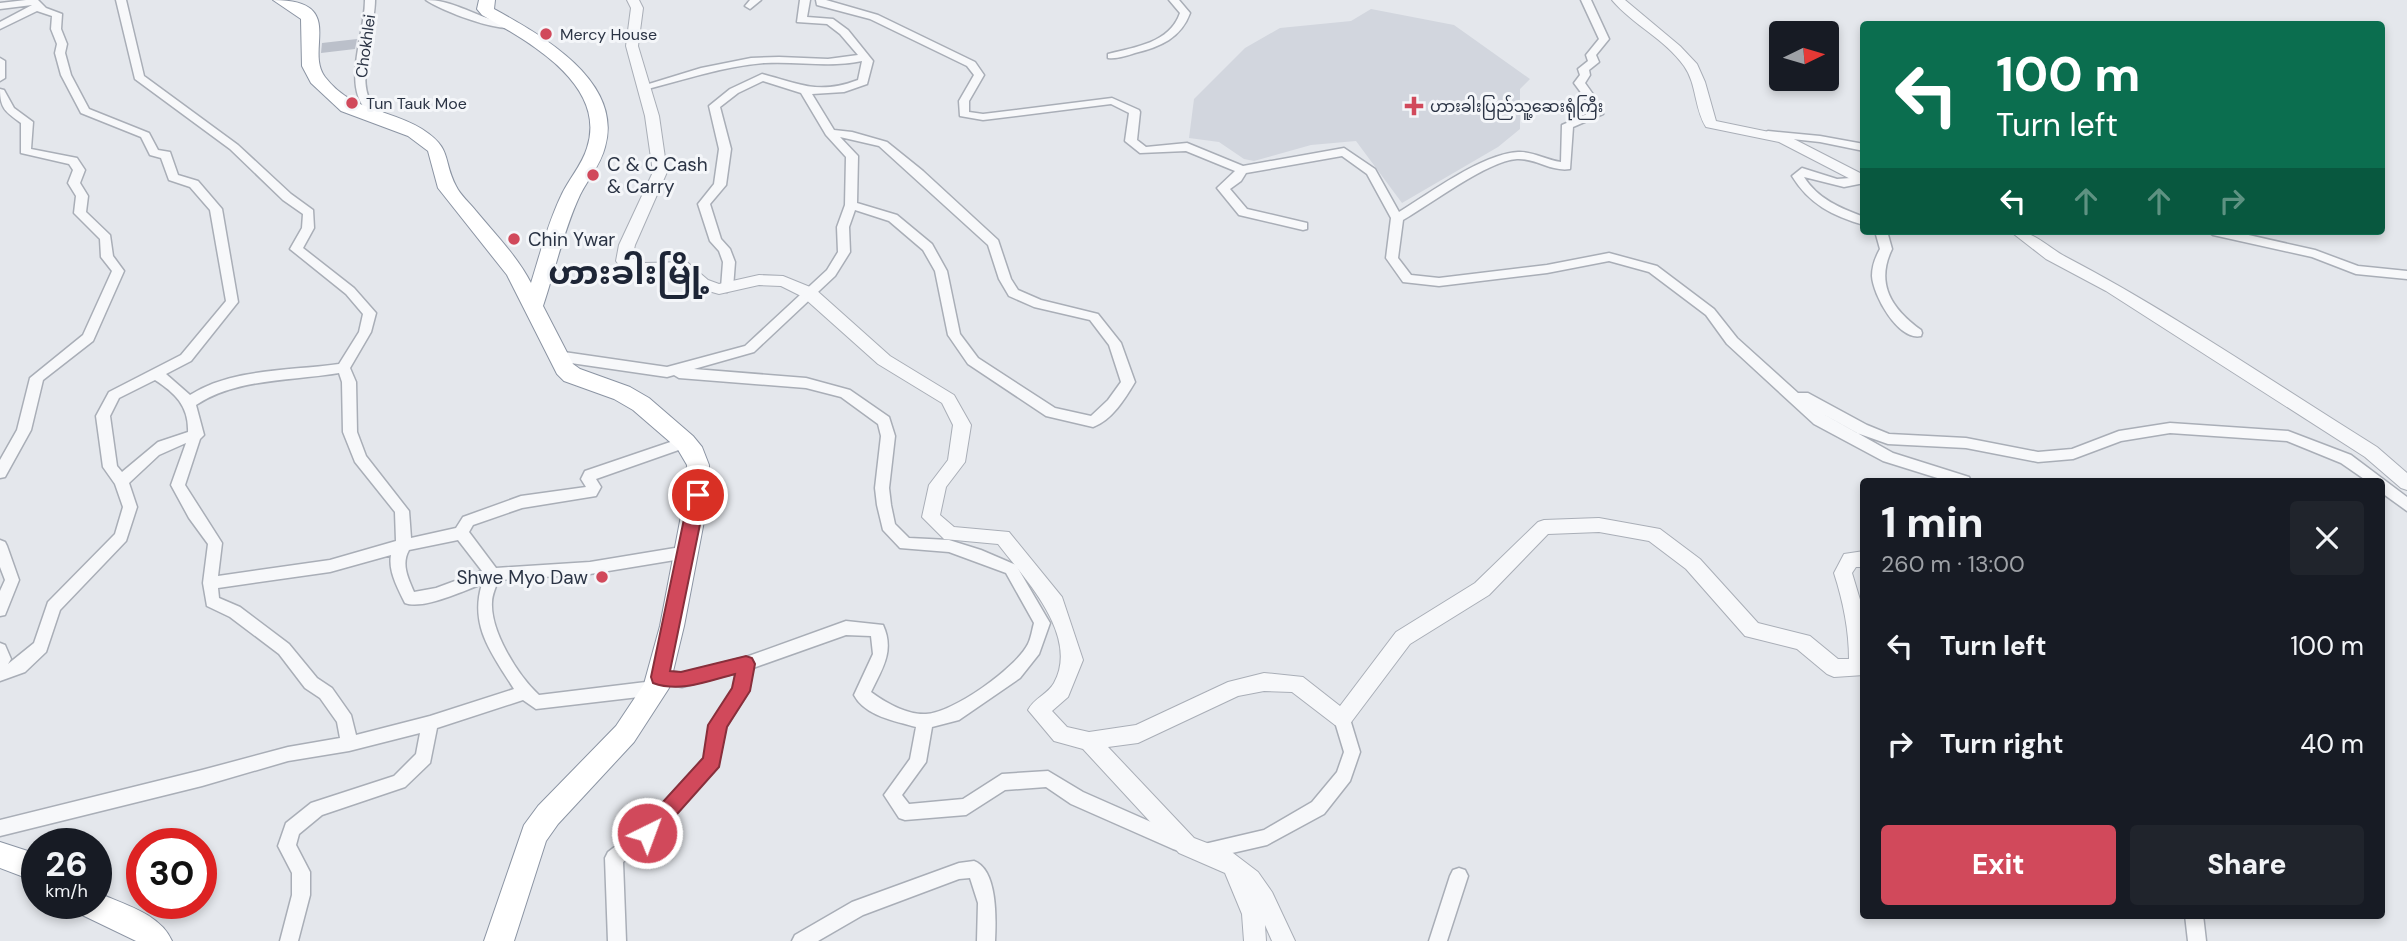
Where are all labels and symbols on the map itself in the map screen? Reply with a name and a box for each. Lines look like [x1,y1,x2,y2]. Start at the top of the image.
street label: Chokhlei [351,13,380,79]
north arrow [1769,21,1839,91]
place label: Mercy House [560,24,657,45]
marker: Mercy House [538,26,554,42]
place label: Tun Tauk Moe [366,93,467,114]
marker: Tun Tauk Moe [344,95,360,111]
place label: ဟားခါးပြည်သူ့ဆေးရုံကြီး [1430,95,1603,121]
marker: ဟားခါးပြည်သူ့ဆေးရုံကြီး [1404,96,1424,116]
place label: C & C Cash & Carry [607,152,708,199]
marker: C & C Cash & Carry [585,167,601,183]
place label: Chin Ywar [528,227,615,252]
marker: Chin Ywar [506,231,522,247]
district label: ဟားခါးမြို့ [548,251,710,299]
pin [668,465,728,525]
place label: Shwe Myo Daw [456,565,588,590]
marker: Shwe Myo Daw [594,569,610,585]
position arrow [610,796,684,870]
speed limit sign: 30 [126,828,217,919]

